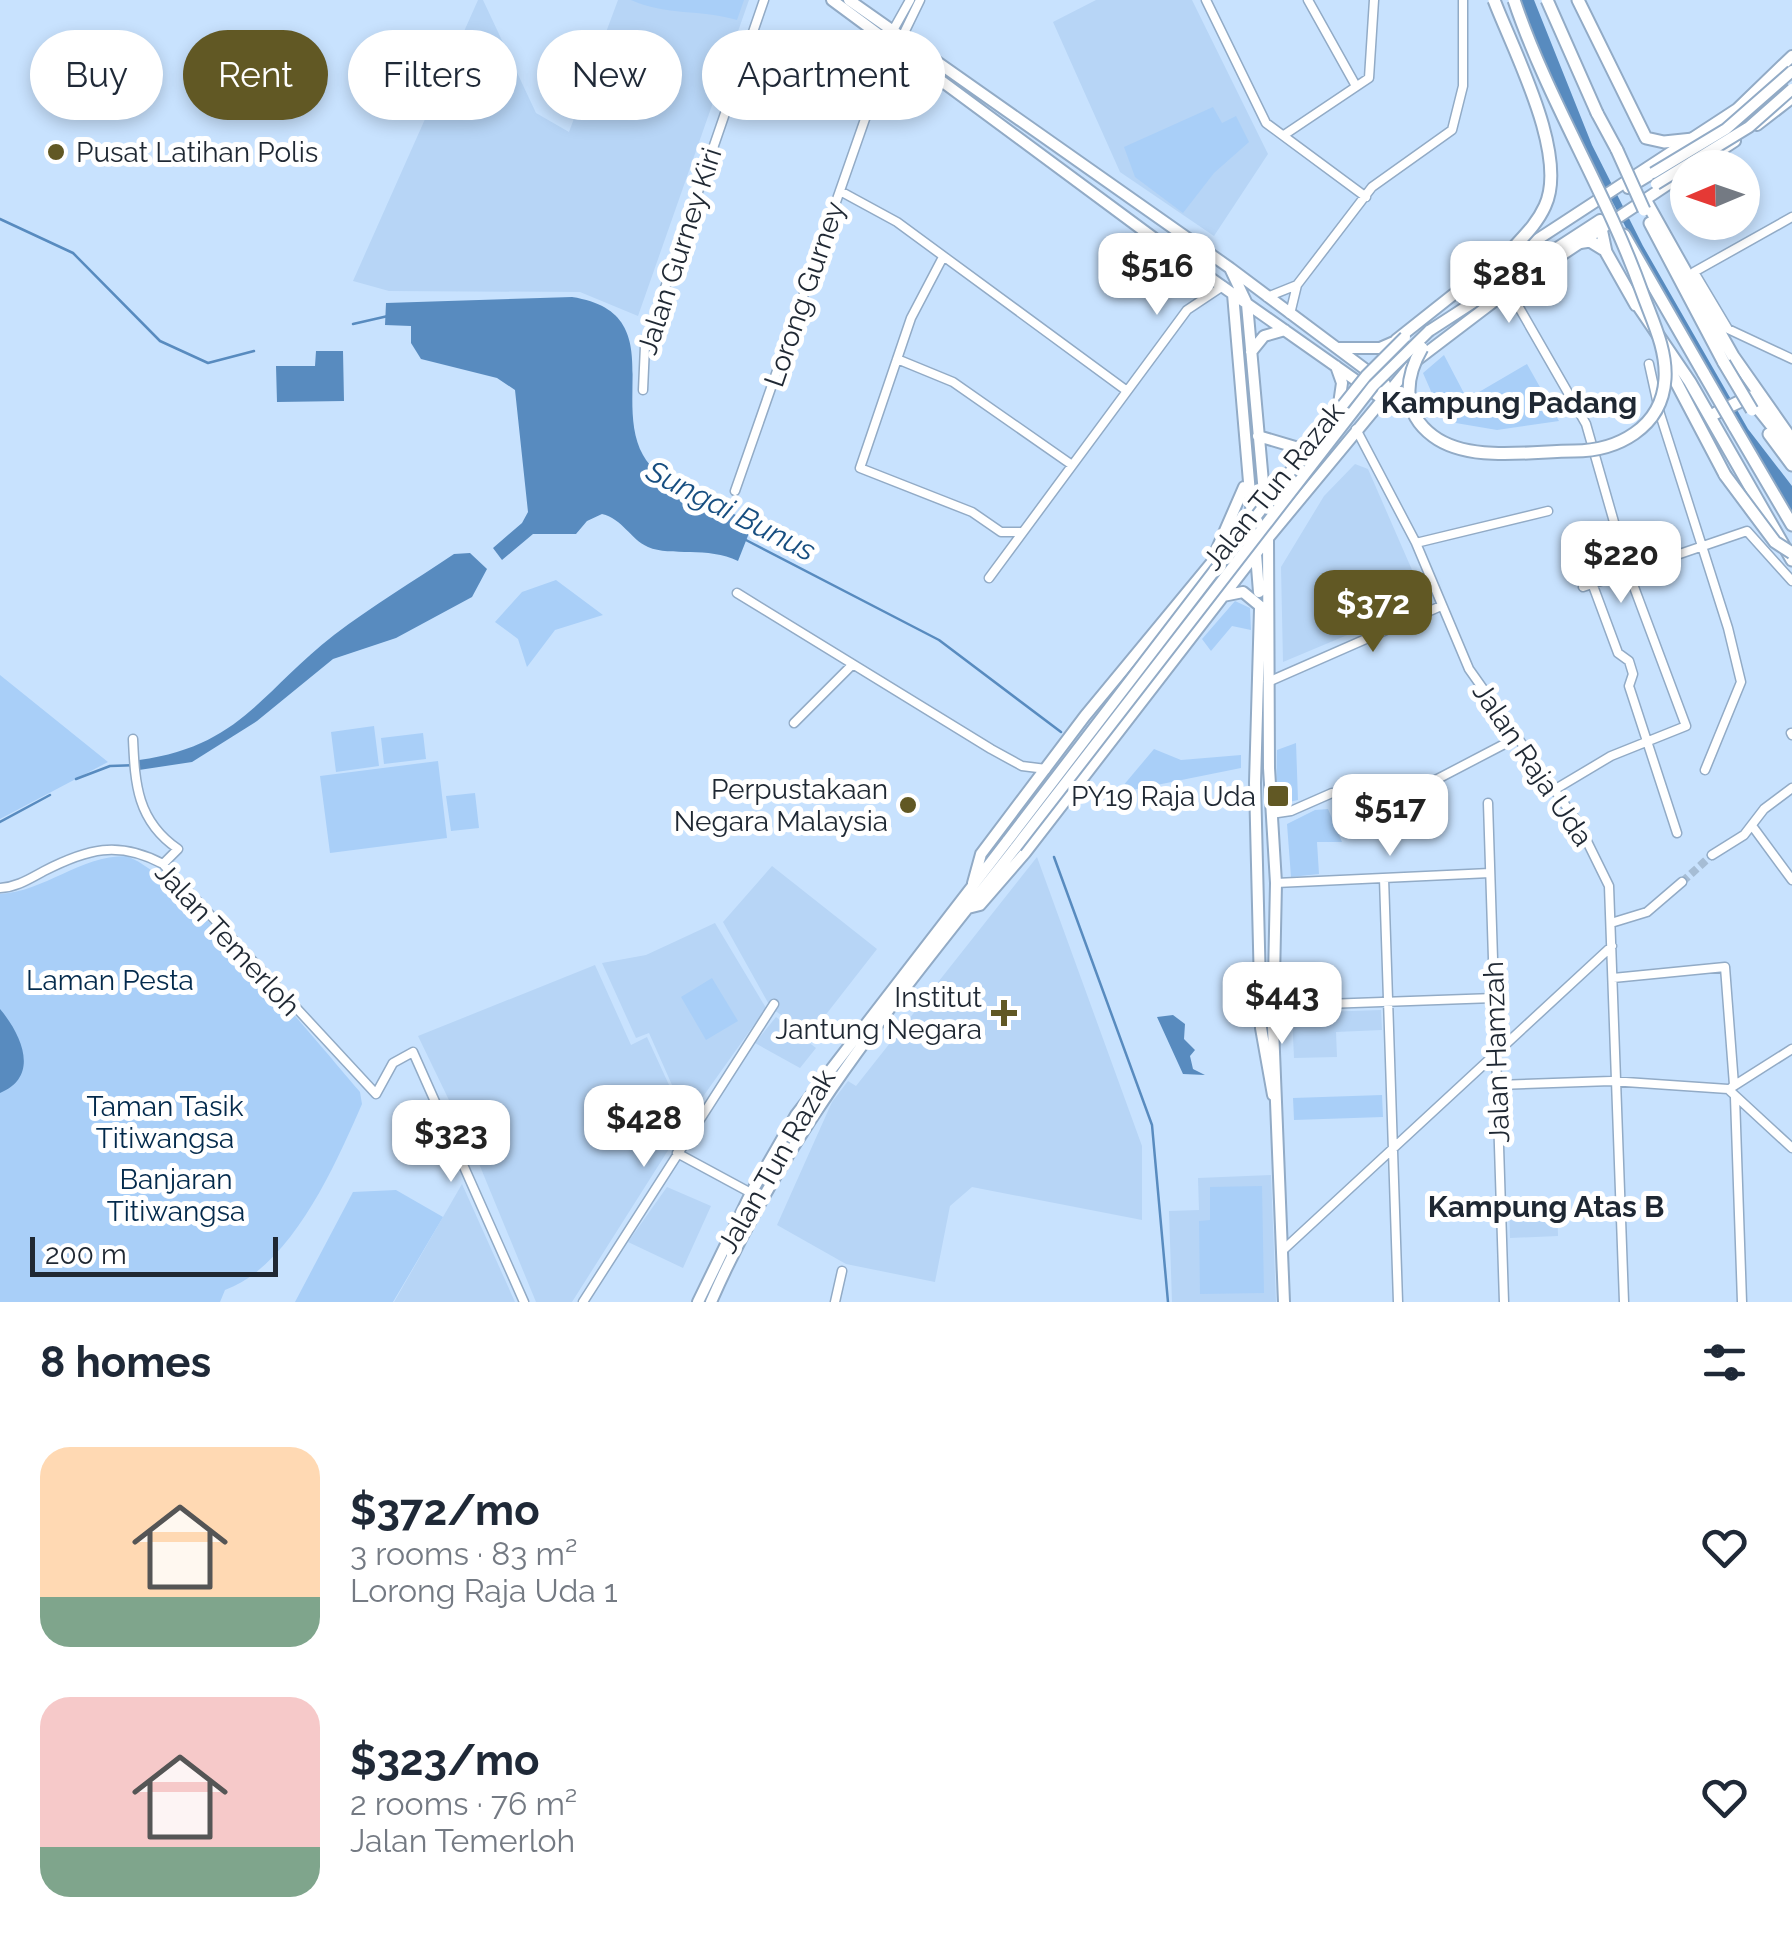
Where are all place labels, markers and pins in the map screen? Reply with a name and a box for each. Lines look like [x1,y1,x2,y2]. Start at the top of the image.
place label: Pusat Latihan Polis [76,136,318,169]
marker: Pusat Latihan Polis [45,141,67,163]
pin: $516 [1098,233,1216,318]
pin: $281 [1450,241,1568,326]
pin: $220 [1562,521,1680,606]
pin: $372 [1314,570,1432,655]
place label: Perpustakaan Negara Malaysia [674,773,888,838]
pin: $517 [1331,774,1449,859]
place label: PY19 Raja Uda [1071,780,1256,813]
marker: PY19 Raja Uda [1265,783,1291,809]
marker: Perpustakaan Negara Malaysia [897,794,919,816]
pin: $443 [1223,962,1341,1047]
place label: Institut Jantung Negara [775,981,983,1046]
marker: Institut Jantung Negara [991,1000,1017,1026]
pin: $428 [585,1085,703,1170]
pin: $323 [392,1100,510,1185]

